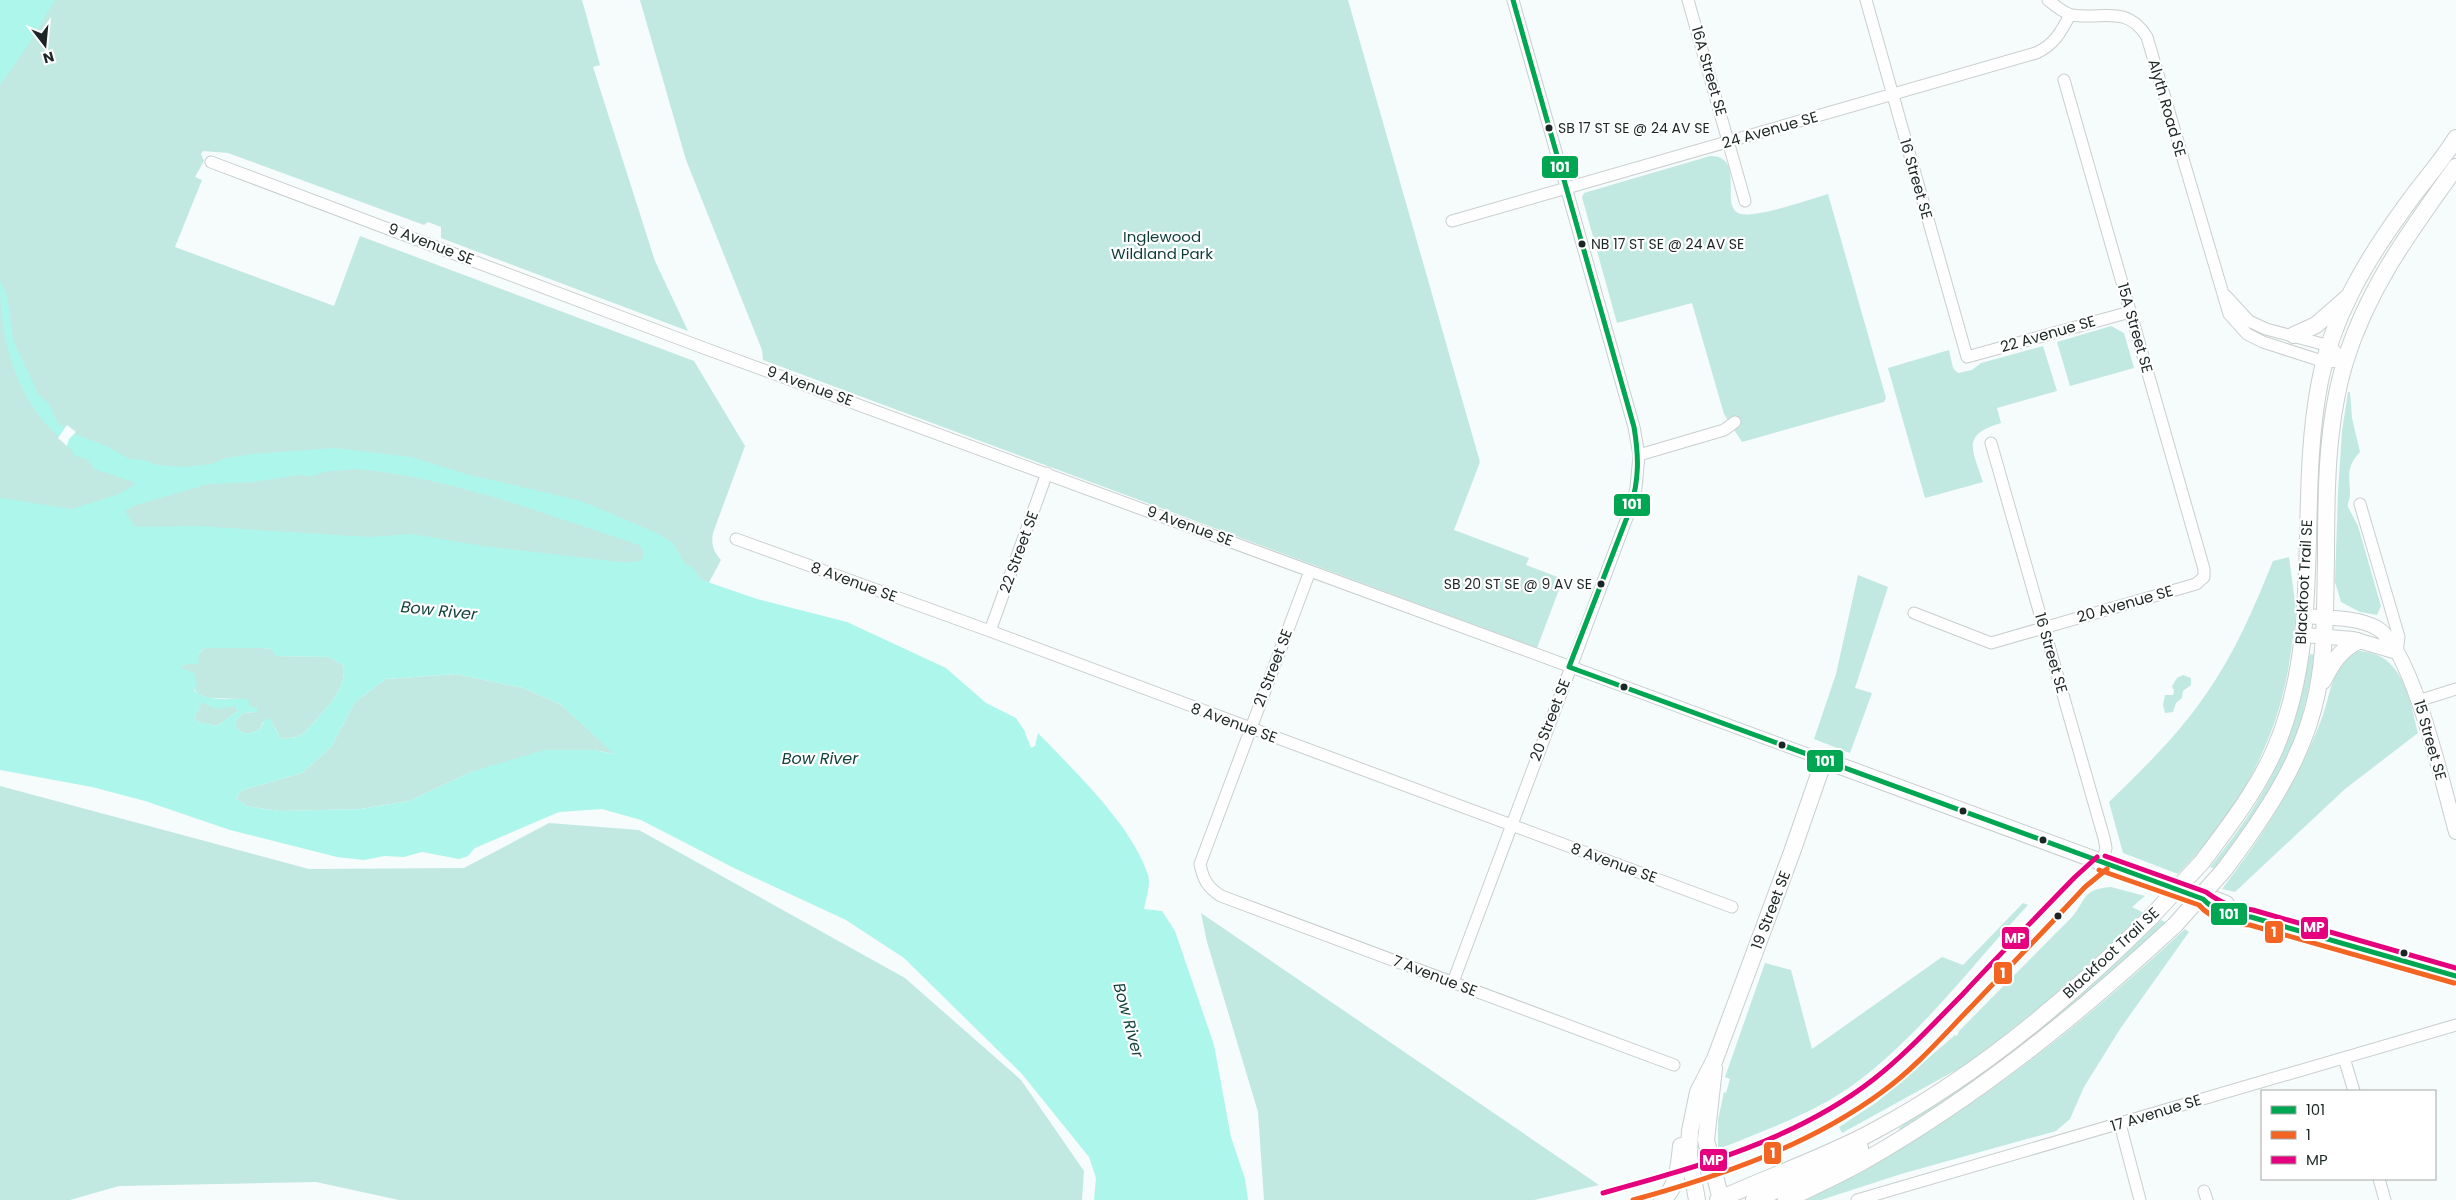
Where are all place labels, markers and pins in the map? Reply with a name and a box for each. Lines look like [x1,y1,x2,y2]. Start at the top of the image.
place label: SB 17 ST SE @ 24 AV SE [1558,118,1710,138]
marker: SB 17 ST SE @ 24 AV SE [1544,123,1554,133]
place label: NB 17 ST SE @ 24 AV SE [1591,234,1744,254]
marker: NB 17 ST SE @ 24 AV SE [1577,239,1587,249]
place label: SB 20 ST SE @ 9 AV SE [1444,574,1592,594]
marker: SB 20 ST SE @ 9 AV SE [1596,579,1606,589]
unlabelled marker [1619,682,1629,692]
unlabelled marker [1777,740,1787,750]
unlabelled marker [1958,806,1968,816]
unlabelled marker [2038,835,2048,845]
unlabelled marker [2053,911,2063,921]
unlabelled marker [2399,948,2409,958]

